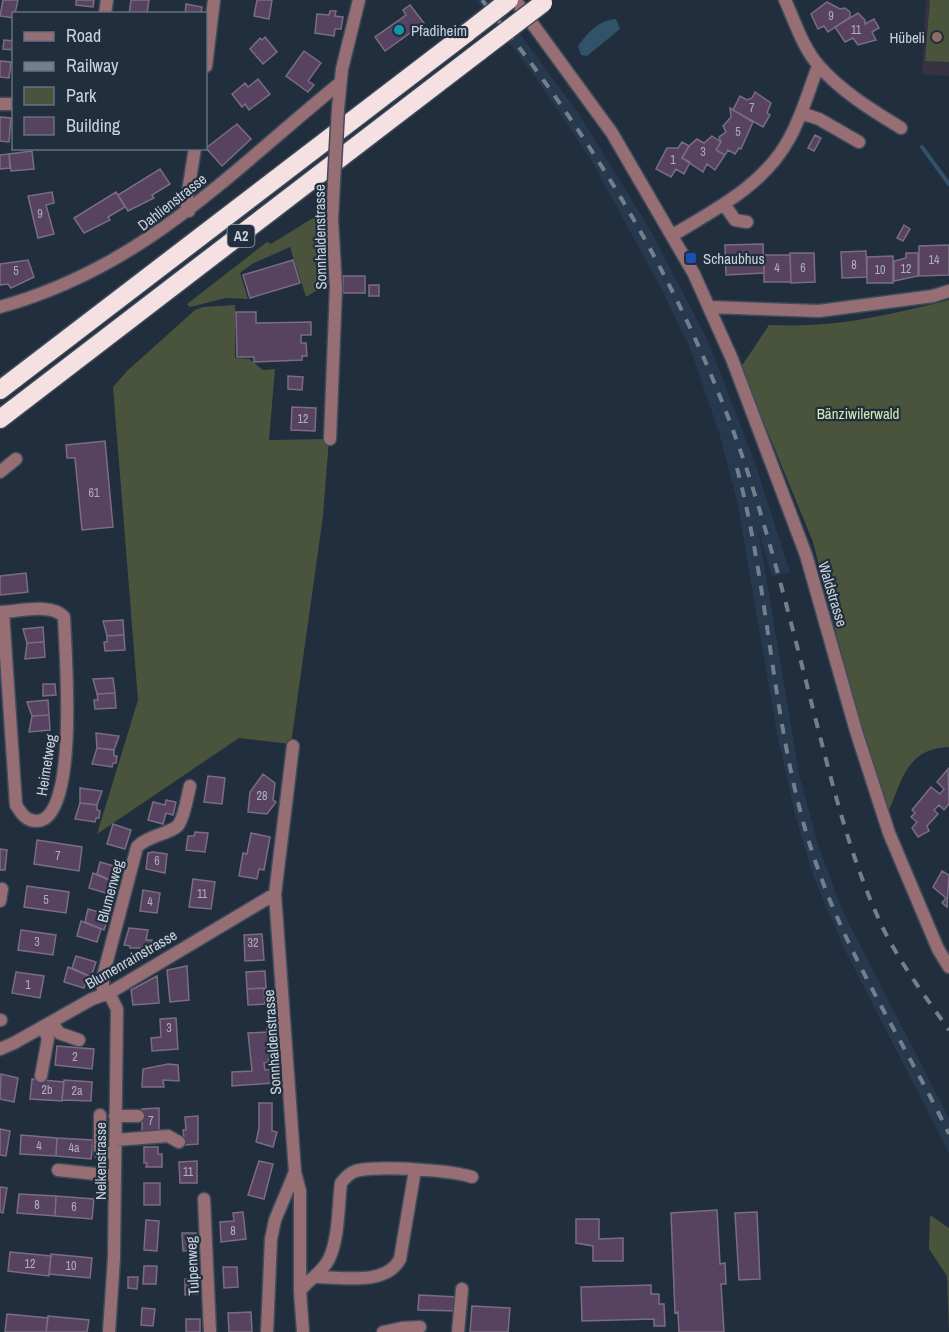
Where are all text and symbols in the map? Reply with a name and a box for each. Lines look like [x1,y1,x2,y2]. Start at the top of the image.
house number: 9 [828,8,834,24]
legend [12,12,207,150]
place label: Pfadiheim [411,20,467,41]
house number: 11 [851,22,862,38]
text: Road [66,23,101,48]
marker: Pfadiheim [392,23,406,37]
place label: Hübeli [889,27,925,48]
marker: Hübeli [930,30,944,44]
text: Railway [66,53,119,78]
text: Park [66,83,97,108]
house number: 7 [749,100,755,116]
text: Building [66,113,121,138]
house number: 5 [735,124,741,140]
house number: 3 [700,144,706,160]
house number: 1 [670,152,676,168]
street label: Dahlienstrasse [133,168,211,236]
street label: Sonnhaldenstrasse [309,184,331,290]
house number: 9 [37,206,43,222]
road number: A2 [228,225,254,247]
place label: Schaubhus [703,248,765,269]
marker: Schaubhus [684,251,698,265]
house number: 14 [929,252,940,268]
house number: 8 [851,257,857,273]
house number: 4 [774,260,780,276]
house number: 6 [800,260,806,276]
house number: 12 [901,261,911,277]
house number: 10 [875,262,885,278]
house number: 5 [13,263,19,279]
park label: Bänziwilerwald [817,403,899,424]
house number: 12 [298,411,308,427]
house number: 61 [89,485,100,501]
street label: Waldstrasse [813,559,853,629]
street label: Heimetweg [31,732,61,797]
house number: 28 [257,788,267,804]
house number: 7 [55,848,61,864]
house number: 6 [154,853,160,869]
street label: Blumenweg [92,857,128,925]
house number: 11 [197,886,208,902]
house number: 5 [43,892,49,908]
house number: 4 [147,894,153,910]
street label: Blumenrainstrasse [81,924,181,994]
house number: 3 [34,934,40,950]
house number: 32 [248,935,258,951]
house number: 1 [25,977,31,993]
street label: Sonnhaldenstrasse [258,989,286,1095]
house number: 3 [166,1020,172,1036]
house number: 2 [72,1049,78,1065]
house number: 2b [42,1082,52,1098]
house number: 2a [72,1083,83,1099]
house number: 7 [148,1113,154,1129]
street label: Nelkenstrasse [90,1122,111,1200]
house number: 4 [36,1138,42,1154]
house number: 4a [69,1140,80,1156]
house number: 11 [183,1164,194,1180]
house number: 8 [34,1197,40,1213]
house number: 6 [71,1199,77,1215]
house number: 8 [230,1223,236,1239]
street label: Tulpenweg [180,1236,204,1296]
house number: 12 [25,1256,35,1272]
house number: 10 [66,1258,76,1274]

